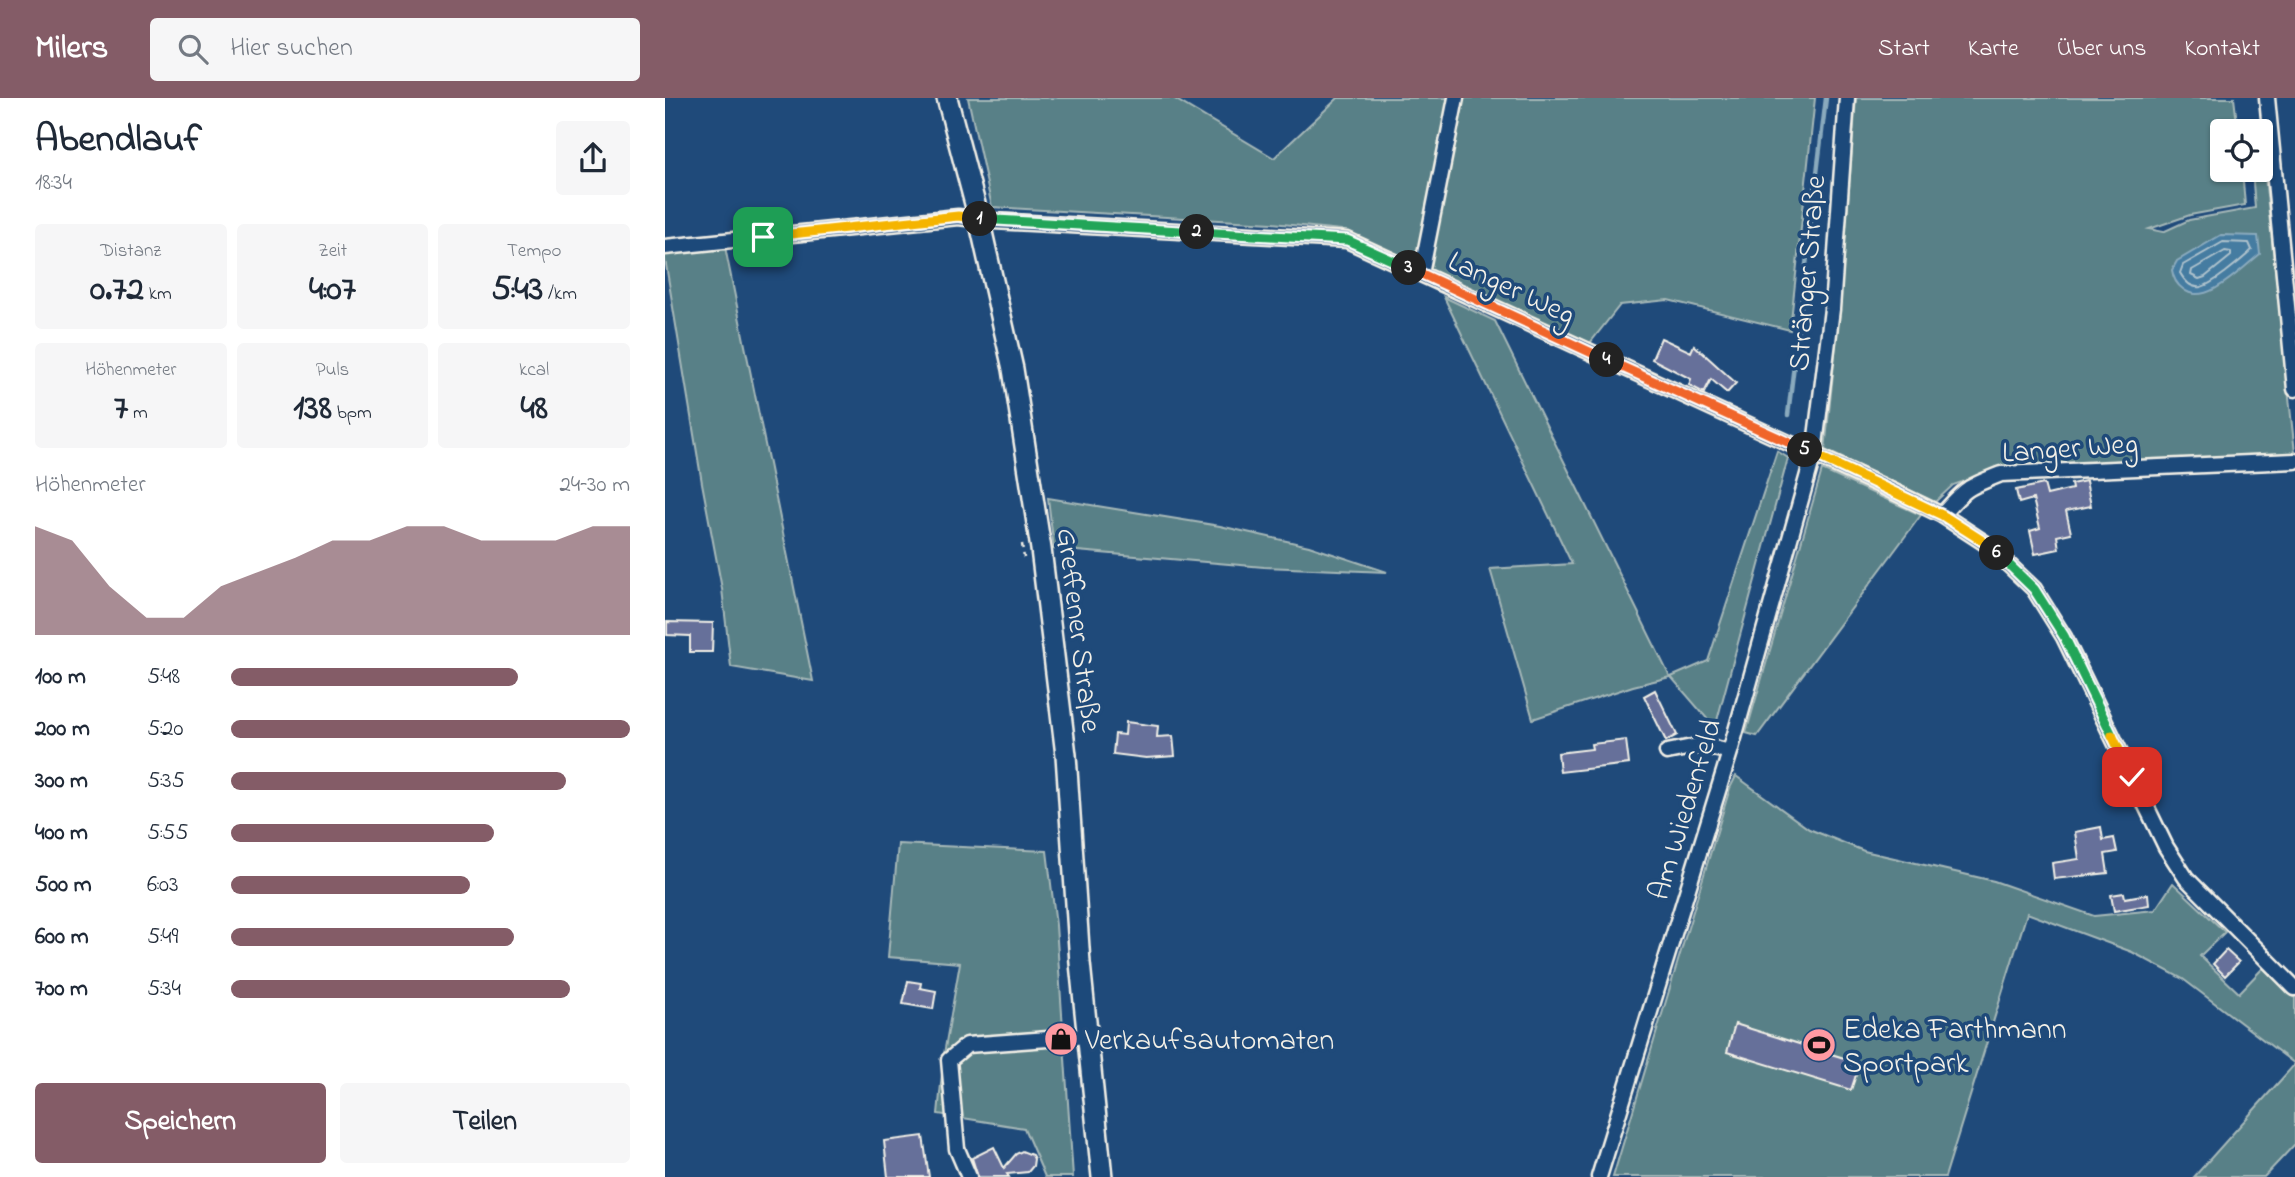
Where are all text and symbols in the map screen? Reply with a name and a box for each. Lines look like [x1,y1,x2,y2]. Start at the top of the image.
search box [150,18,640,81]
text: Milers [35,25,108,73]
icon: search [174,30,212,68]
text: Hier suchen [230,30,353,68]
text: Start [1878,32,1930,67]
text: Karte [1968,32,2019,67]
text: Über uns [2057,32,2146,67]
text: Kontakt [2184,32,2260,67]
text: Abendlauf [35,113,202,169]
map controls [2210,119,2273,182]
button: locate [2210,119,2273,182]
button: share [556,121,630,195]
text: 18:34 [35,167,72,200]
street label: Stränger Straße [1779,173,1840,373]
pin: 1 [963,202,997,236]
text: 1 [976,205,983,232]
pin [733,207,793,267]
pin: 2 [1179,214,1215,250]
icon: arrive [744,218,782,256]
text: 2 [1192,218,1201,245]
text: Distanz [100,238,161,265]
text: Zeit [318,238,347,265]
text: Tempo [507,238,561,265]
street label: Langer Weg [1440,241,1582,338]
pin: 3 [1391,250,1427,286]
text: 3 [1405,254,1412,281]
text: 0.72 [90,265,144,316]
text: 4:07 [309,265,356,316]
text: 5:43 [491,265,543,316]
text: km [144,281,172,308]
text: /km [543,281,577,308]
pin: 4 [1590,342,1625,378]
text: 4 [1603,346,1610,373]
text: Höhenmeter [85,357,176,384]
text: Puls [316,357,349,384]
text: kcal [519,357,549,384]
text: 7 [114,384,128,435]
text: 138 [293,384,332,435]
text: 48 [520,384,548,435]
text: m [128,400,148,427]
text: bpm [332,400,372,427]
street label: Langer Weg [2001,423,2140,477]
pin: 5 [1787,432,1823,468]
text: 5 [1799,436,1810,463]
text: Höhenmeter [35,469,146,502]
text: 24–30 m [559,469,630,502]
street label: Greffener Straße [1043,526,1111,736]
pin: 6 [1979,536,2015,570]
text: 6 [1992,539,2001,566]
text: 100 m [35,661,86,694]
text: 5:48 [147,661,180,694]
text: 200 m [35,713,90,746]
text: 5:20 [147,713,183,746]
street label: Am Wiedenfeld [1638,714,1735,906]
pin [2102,747,2162,807]
icon: check [2113,758,2151,796]
text: 300 m [35,765,88,798]
text: 5:35 [147,765,185,798]
text: 400 m [35,817,88,850]
text: 5:55 [147,817,188,850]
text: 500 m [35,869,92,902]
text: 6:03 [147,869,179,902]
text: 600 m [35,921,89,954]
text: 5:49 [147,921,179,954]
text: 700 m [35,973,88,1006]
text: 5:34 [147,973,181,1006]
place label: Edeka Farthmann Sportpark [1843,1009,2067,1087]
shop icon: Verkaufsautomaten [1042,1020,1080,1058]
place label: Verkaufsautomaten [1084,1020,1334,1064]
sports icon: Edeka Farthmann Sportpark [1800,1026,1838,1064]
button: Speichern [35,1083,326,1163]
button: Teilen [340,1083,630,1163]

